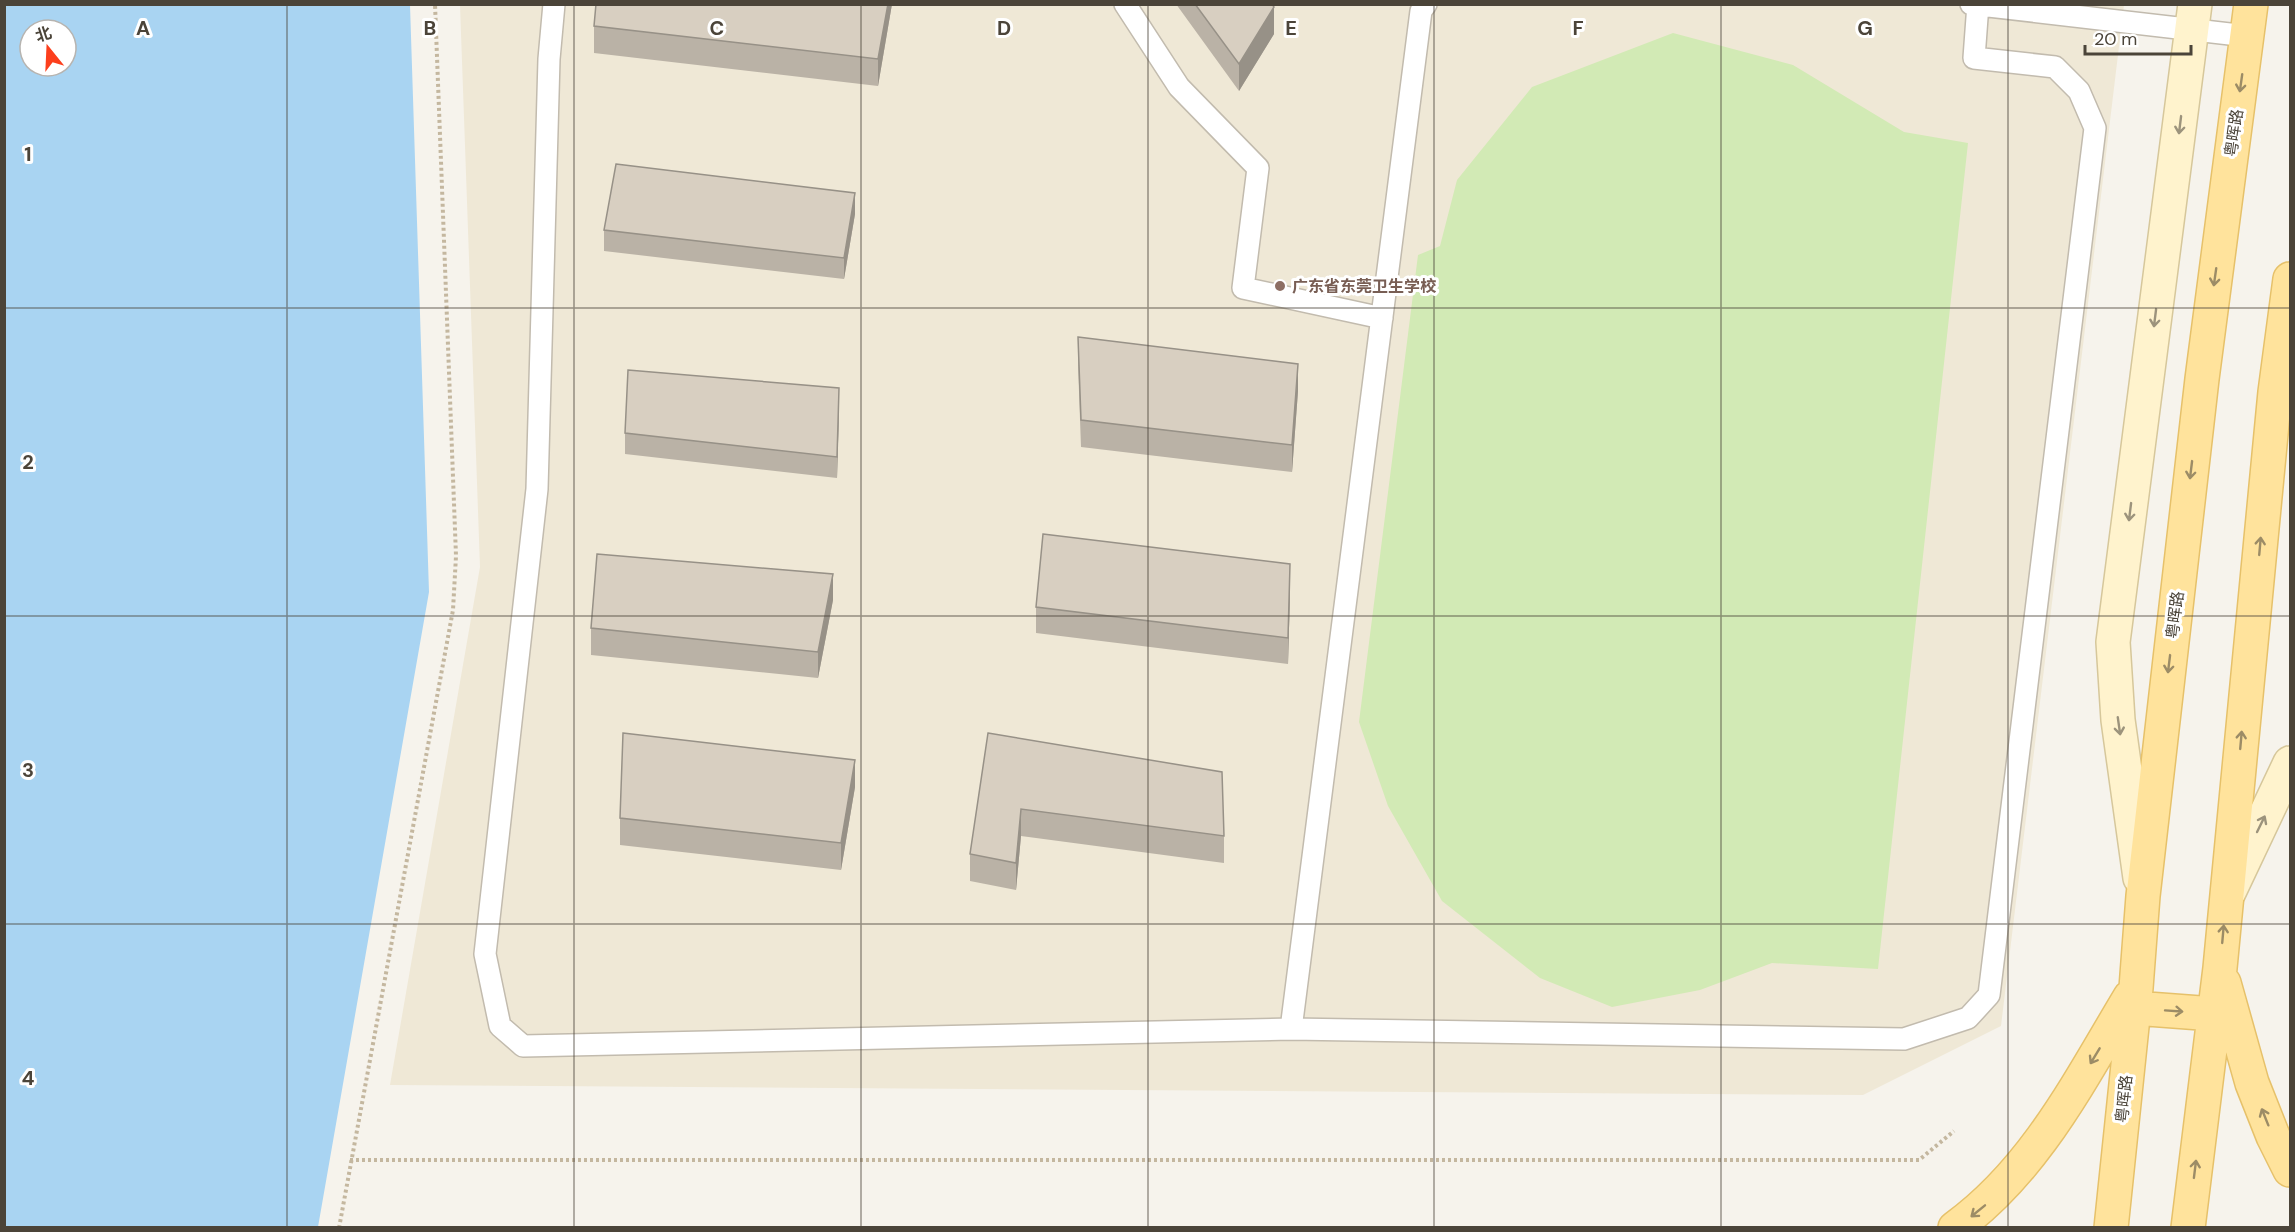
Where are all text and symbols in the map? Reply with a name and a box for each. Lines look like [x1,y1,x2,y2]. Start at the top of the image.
text: A [136,15,150,41]
text: B [424,15,436,41]
text: C [710,15,724,41]
text: D [997,15,1011,41]
text: E [1285,15,1297,41]
text: F [1572,15,1584,41]
text: G [1857,15,1873,41]
north arrow [18,18,78,78]
scale bar [2085,18,2192,56]
text: 北 [33,22,54,47]
text: 20 m [2094,27,2137,51]
one-way arrow [2235,73,2246,93]
street label: 粤晖路 [2220,108,2248,158]
one-way arrow [2174,115,2185,134]
text: 1 [24,141,32,167]
one-way arrow [2210,266,2221,286]
place label: 广东省东莞卫生学校 [1292,276,1437,297]
marker: 广东省东莞卫生学校 [1273,279,1287,293]
one-way arrow [2149,308,2160,328]
text: 2 [22,449,34,475]
one-way arrow [2186,460,2197,480]
one-way arrow [2124,501,2135,521]
one-way arrow [2255,536,2266,556]
street label: 粤晖路 [2162,590,2188,640]
one-way arrow [2163,653,2174,673]
one-way arrow [2113,716,2124,736]
one-way arrow [2236,730,2247,750]
text: 3 [22,757,34,783]
one-way arrow [2256,816,2268,834]
one-way arrow [2218,925,2229,945]
one-way arrow [2163,1006,2183,1017]
one-way arrow [2088,1047,2100,1064]
text: 4 [22,1065,35,1091]
street label: 粤晖路 [2111,1074,2137,1124]
one-way arrow [2259,1108,2270,1127]
one-way arrow [2190,1160,2201,1180]
one-way arrow [1970,1204,1986,1217]

